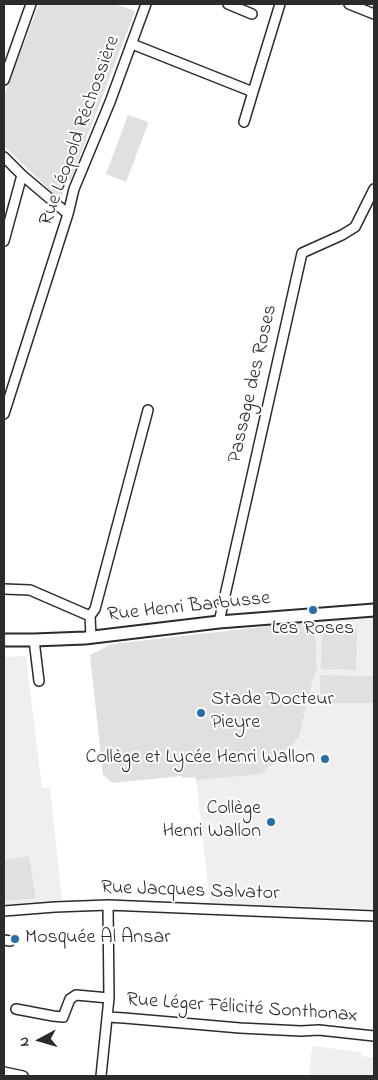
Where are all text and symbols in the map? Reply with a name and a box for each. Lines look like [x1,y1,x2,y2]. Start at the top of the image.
street label: Rue Léopold Réchossière [35,33,127,229]
street label: Passage des Roses [224,303,284,465]
street label: Rue Henri Barbusse [107,588,271,628]
marker: Les Roses [307,604,319,616]
place label: Les Roses [272,618,354,642]
place label: Stade Docteur Pieyre [211,689,334,736]
marker: Stade Docteur Pieyre [195,707,207,719]
place label: Collège et Lycée Henri Wallon [85,747,315,771]
marker: Collège et Lycée Henri Wallon [319,753,331,765]
place label: Collège Henri Wallon [162,798,261,845]
marker: Collège Henri Wallon [265,816,277,828]
street label: Rue Jacques Salvator [100,877,280,907]
place label: Mosquée Al Ansar [25,927,170,951]
marker: Mosquée Al Ansar [9,933,21,945]
street label: Rue Léger Félicité Sonthonax [126,989,358,1029]
north arrow [15,1015,65,1065]
text: N [14,1036,36,1047]

